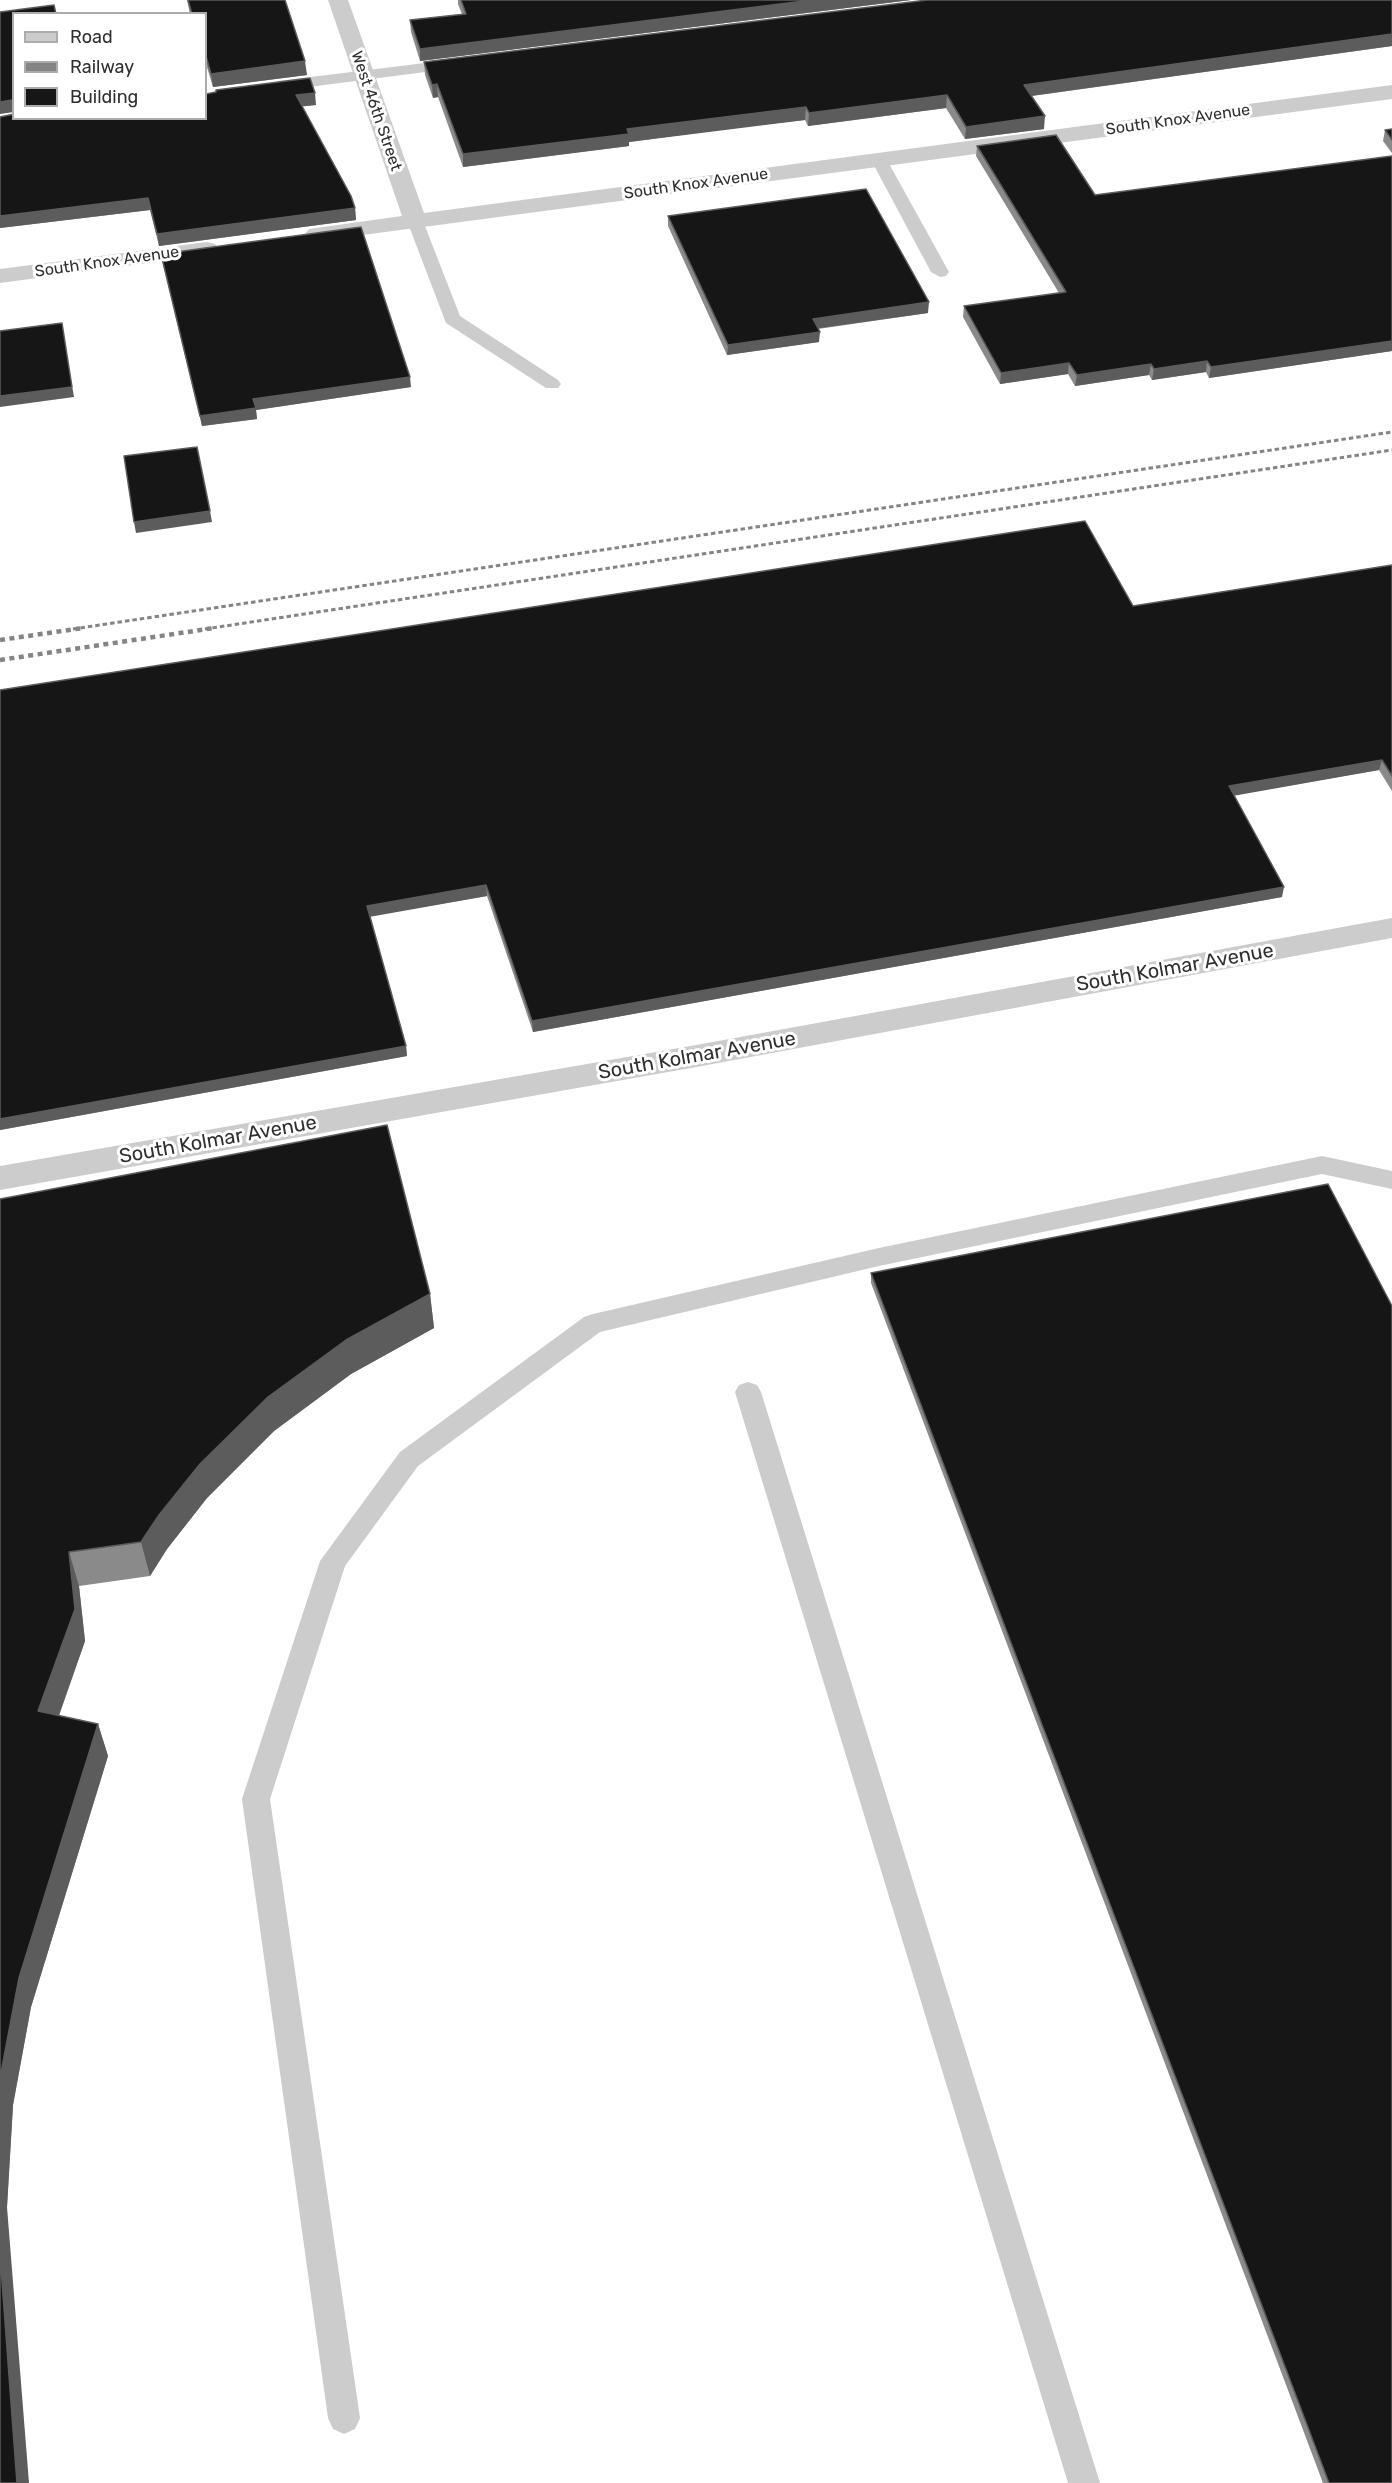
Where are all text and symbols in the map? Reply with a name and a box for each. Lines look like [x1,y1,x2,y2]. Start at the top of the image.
legend [12,12,207,120]
text: Road [70,26,113,48]
street label: West 46th Street [346,49,406,173]
text: Railway [70,56,134,78]
text: Building [70,86,138,108]
street label: South Knox Avenue [1105,100,1251,140]
street label: South Knox Avenue [623,164,769,204]
street label: South Knox Avenue [34,242,180,282]
street label: South Kolmar Avenue [1074,939,1276,997]
street label: South Kolmar Avenue [596,1027,798,1085]
street label: South Kolmar Avenue [117,1111,319,1169]

